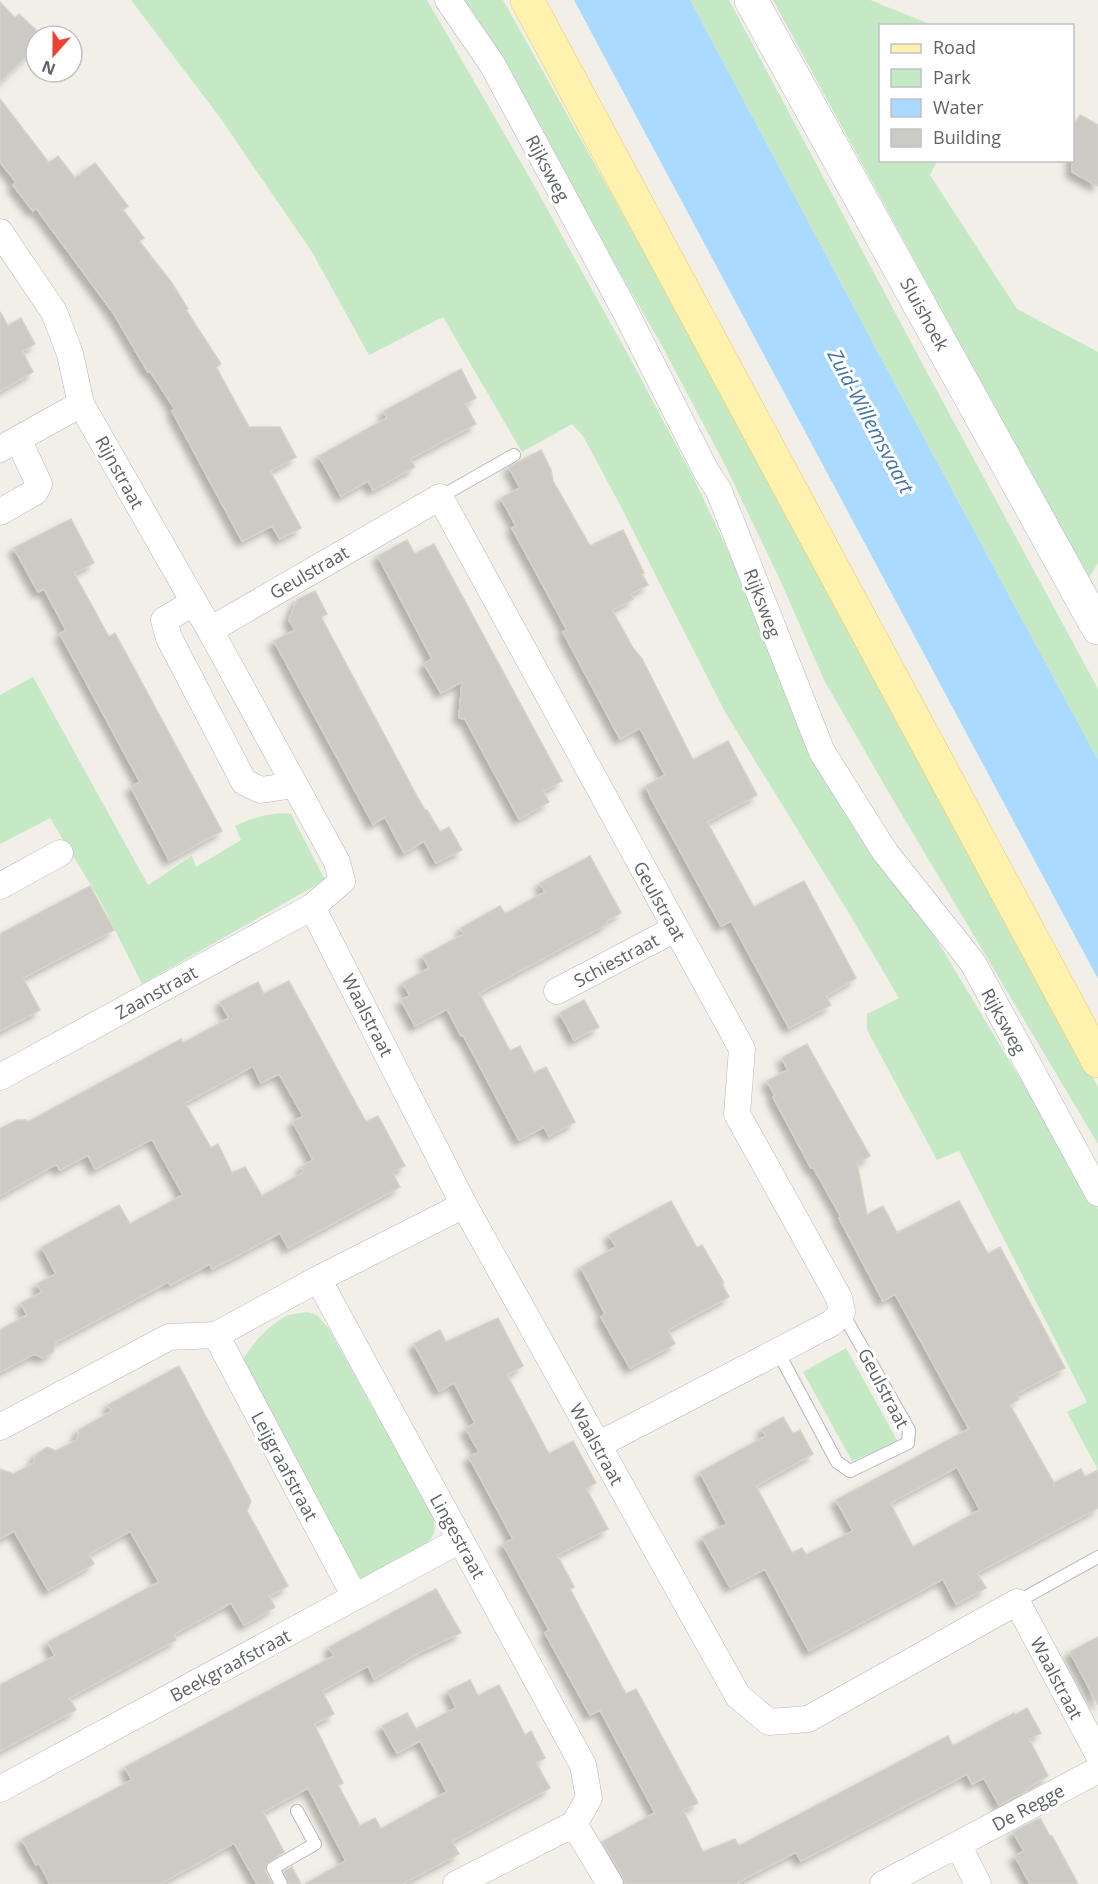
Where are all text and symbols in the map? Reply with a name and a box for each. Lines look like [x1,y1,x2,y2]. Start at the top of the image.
north arrow [24,24,84,84]
legend [879,24,1074,162]
text: Road [933,35,976,59]
text: N [39,55,59,81]
text: Park [933,65,971,89]
text: Water [933,95,984,119]
text: Building [933,125,1001,149]
street label: Rijksweg [520,131,576,206]
street label: Sluishoek [895,273,955,355]
water label: Zuid-Willemsvaart [821,343,921,499]
street label: Rijnstraat [90,431,150,513]
street label: Geulstraat [265,540,353,604]
street label: Rijksweg [739,565,787,641]
street label: Geulstraat [628,857,692,945]
street label: Schiestraat [569,928,663,992]
street label: Zaanstraat [111,960,201,1024]
street label: Waalstraat [337,969,399,1061]
street label: Rijksweg [976,984,1032,1059]
street label: Geulstraat [853,1344,915,1432]
street label: Waalstraat [565,1399,629,1489]
street label: Leijgraafstraat [246,1407,324,1525]
street label: Lingestraat [425,1489,491,1583]
street label: Beekgraafstraat [166,1623,294,1707]
street label: Waalstraat [1025,1633,1089,1723]
street label: De Regge [988,1778,1068,1836]

